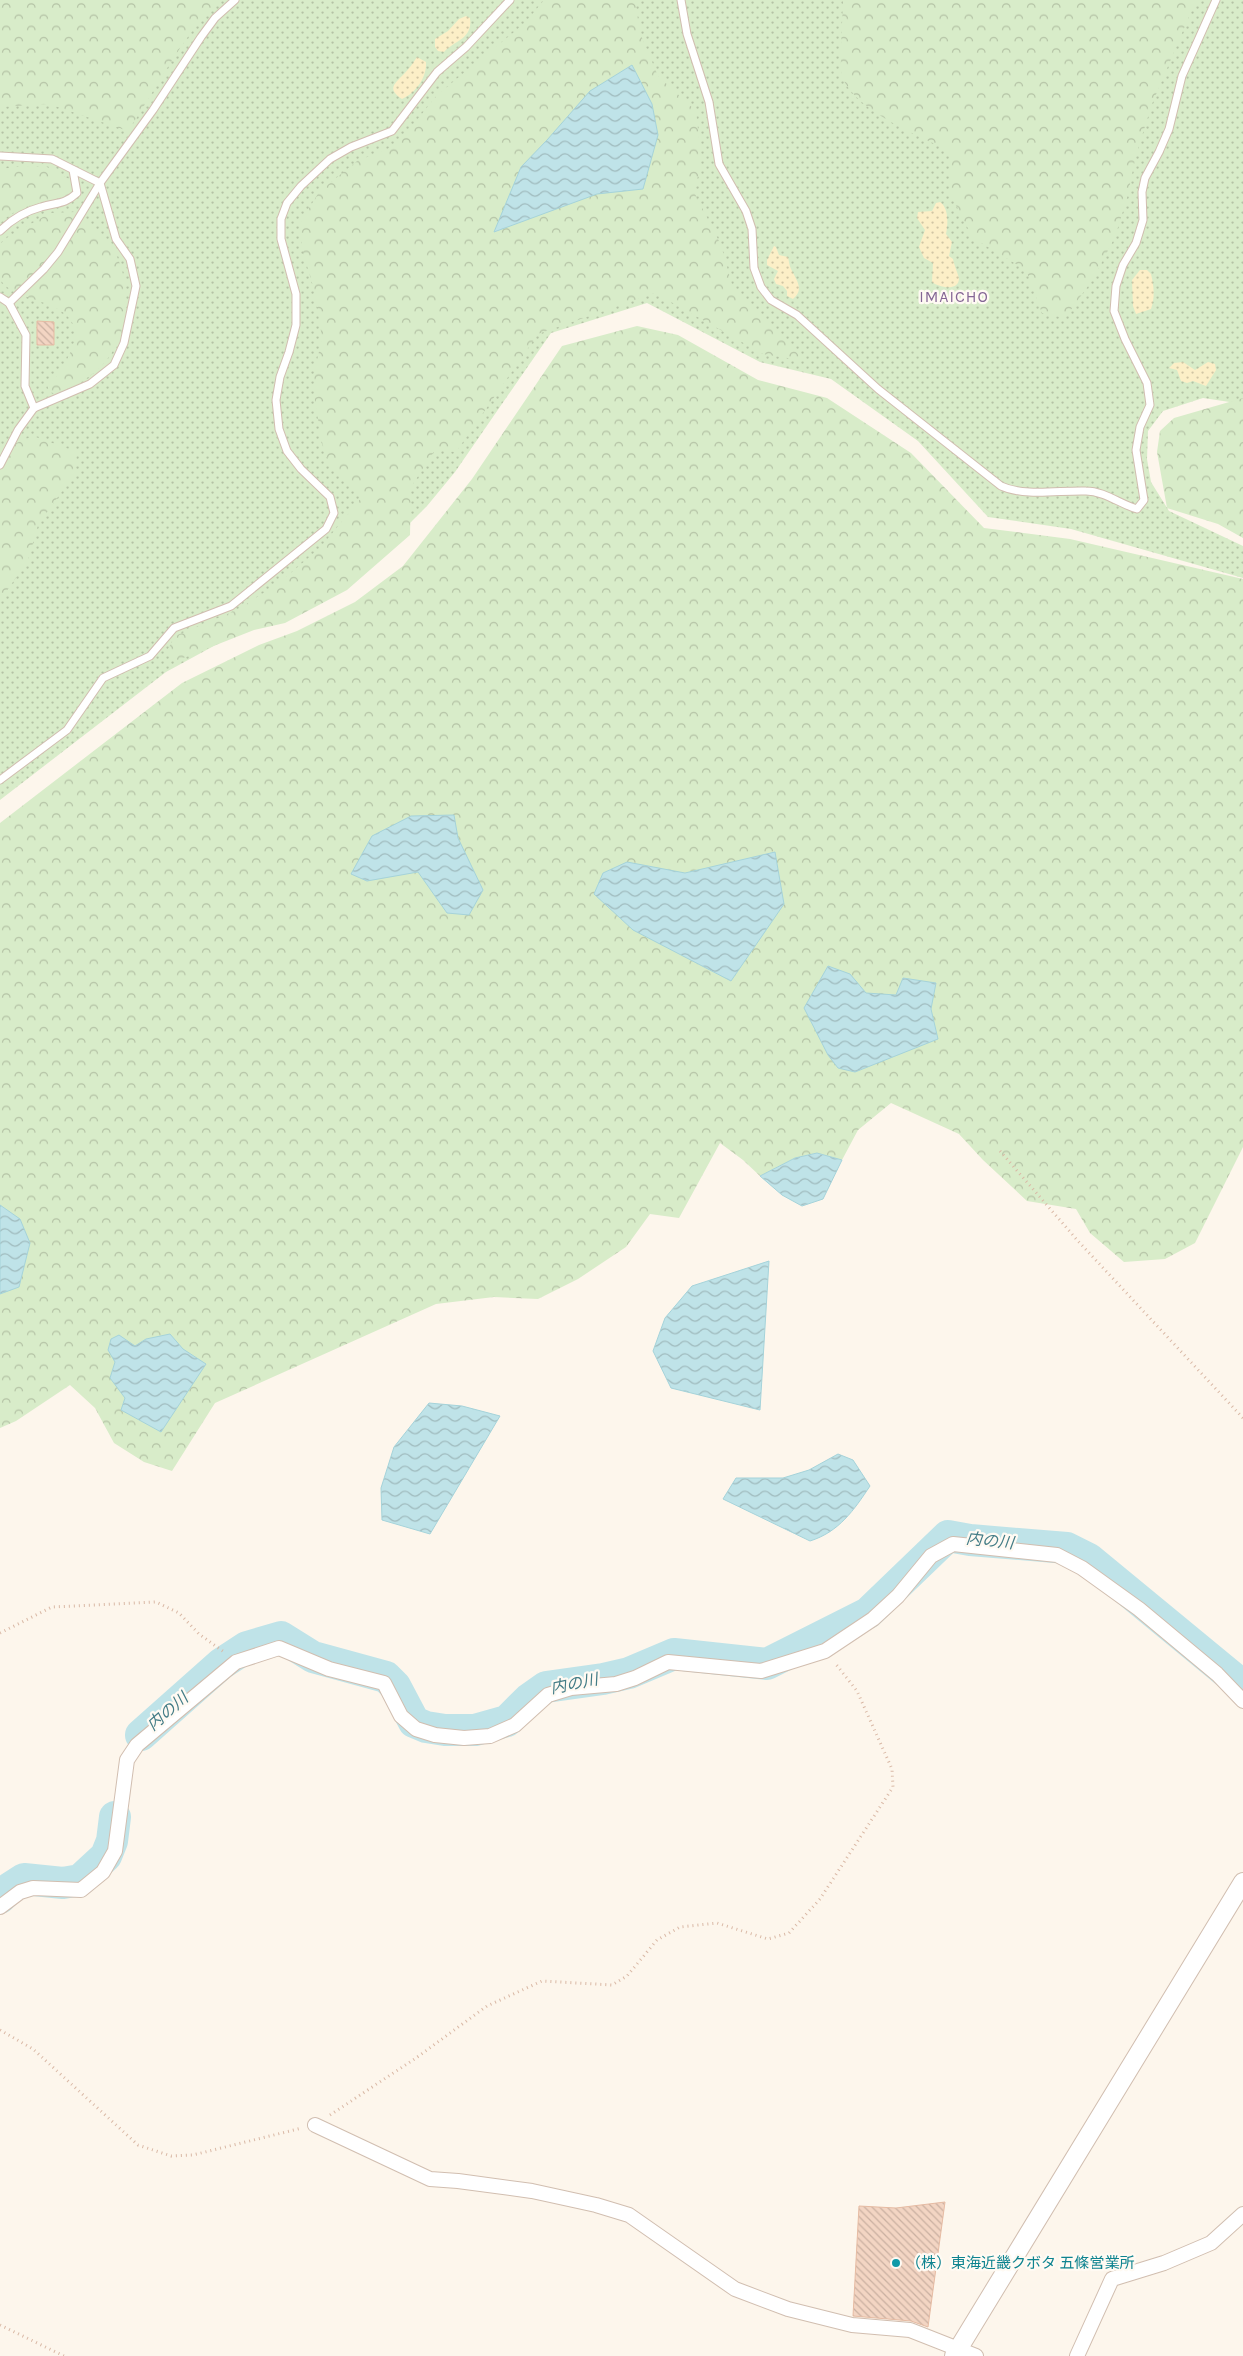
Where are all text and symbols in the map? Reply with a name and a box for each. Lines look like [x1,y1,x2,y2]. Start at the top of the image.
district label: IMAICHO [919,287,989,306]
water label: 内の川 [965,1529,1017,1553]
water label: 内の川 [549,1669,601,1697]
water label: 内の川 [143,1687,193,1734]
place label: （株）東海近畿クボタ 五條営業所 [906,2254,1135,2272]
marker: （株）東海近畿クボタ 五條営業所 [890,2257,902,2269]

